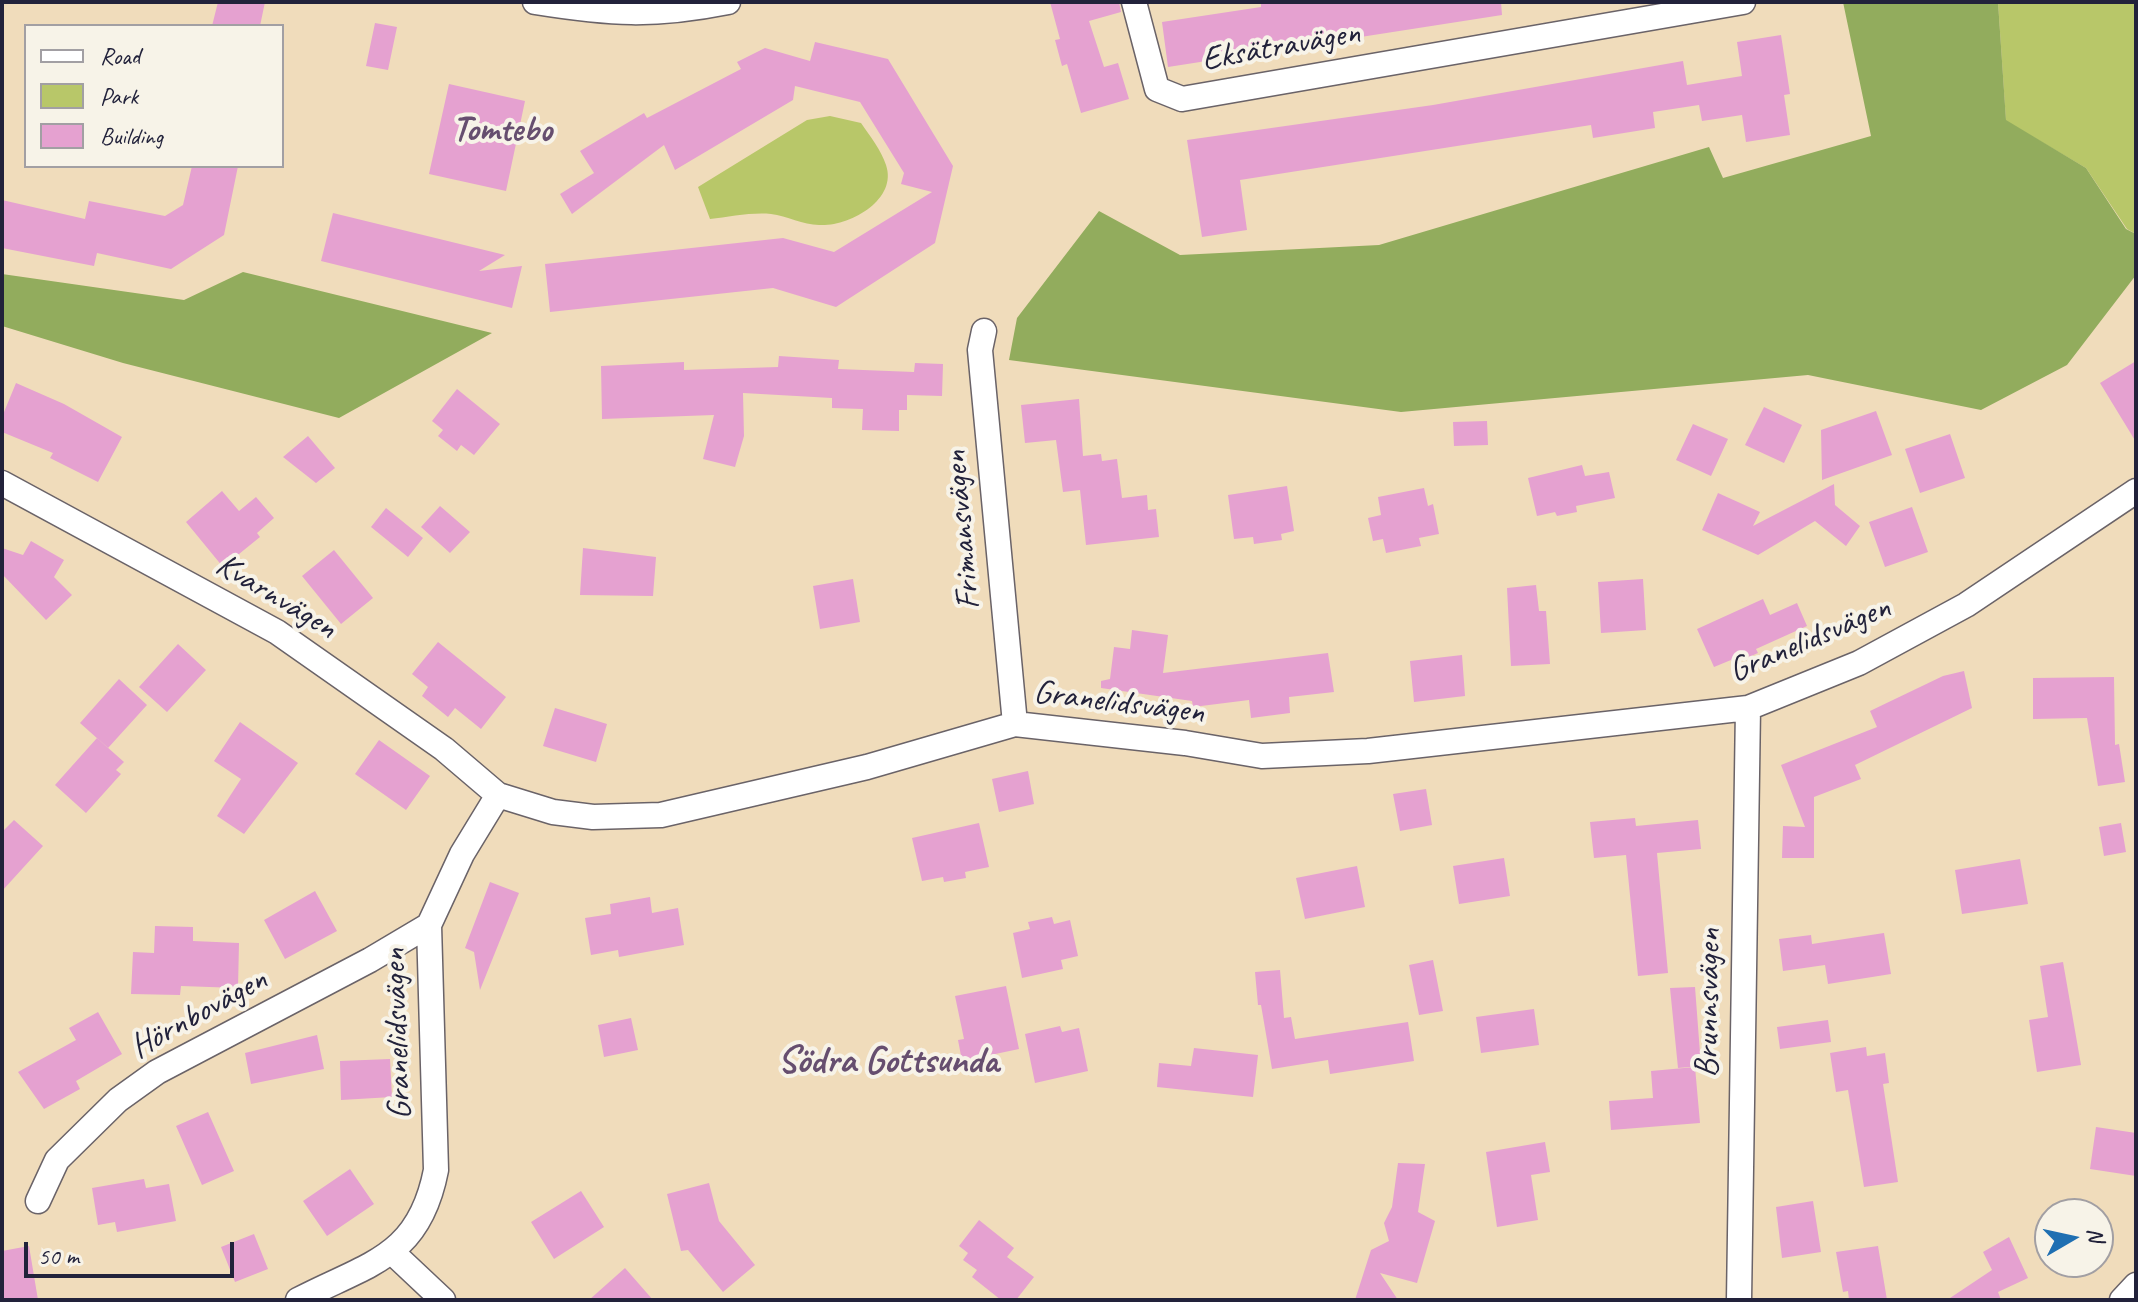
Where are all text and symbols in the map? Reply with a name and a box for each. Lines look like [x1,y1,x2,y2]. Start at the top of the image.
street label: Eksätravägen [1199,13,1363,81]
legend [24,24,284,168]
text: Road [100,41,140,71]
text: Park [100,81,138,111]
district label: Tomtebo [452,109,552,153]
text: Building [100,121,163,151]
street label: Frimansvägen [936,449,990,611]
street label: Kvarnvägen [208,545,344,649]
street label: Granelidsvägen [1723,588,1897,692]
street label: Granelidsvägen [1031,672,1207,734]
street label: Brunnsvägen [1687,928,1731,1078]
street label: Granelidsvägen [375,948,421,1120]
street label: Hörnbovägen [123,960,275,1068]
district label: Södra Gottsunda [777,1039,999,1085]
north arrow [2034,1198,2114,1278]
scale bar [28,1226,238,1276]
text: N [2081,1226,2111,1243]
text: 50 m [38,1241,79,1271]

